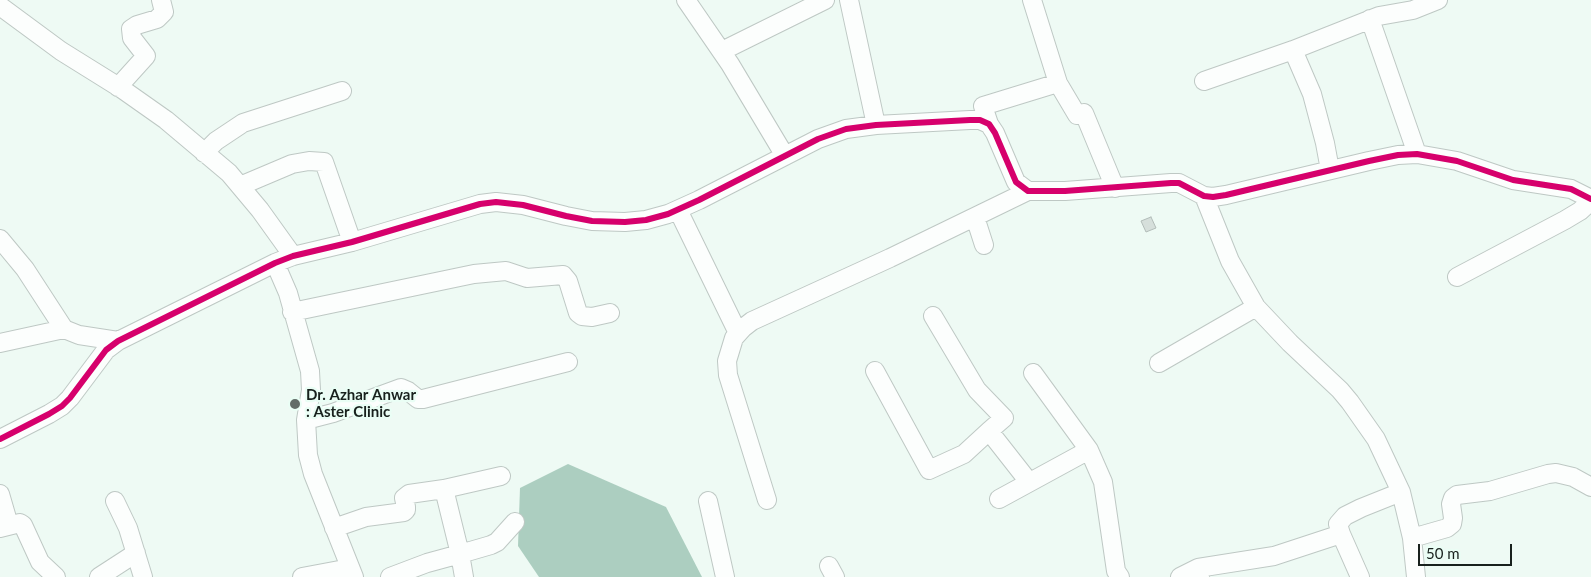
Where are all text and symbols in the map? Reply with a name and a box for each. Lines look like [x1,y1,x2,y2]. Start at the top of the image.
place label: Dr. Azhar Anwar : Aster Clinic [306,386,416,421]
marker: Dr. Azhar Anwar : Aster Clinic [288,397,302,411]
scale bar [1421,534,1515,566]
text: 50 m [1426,544,1460,562]

